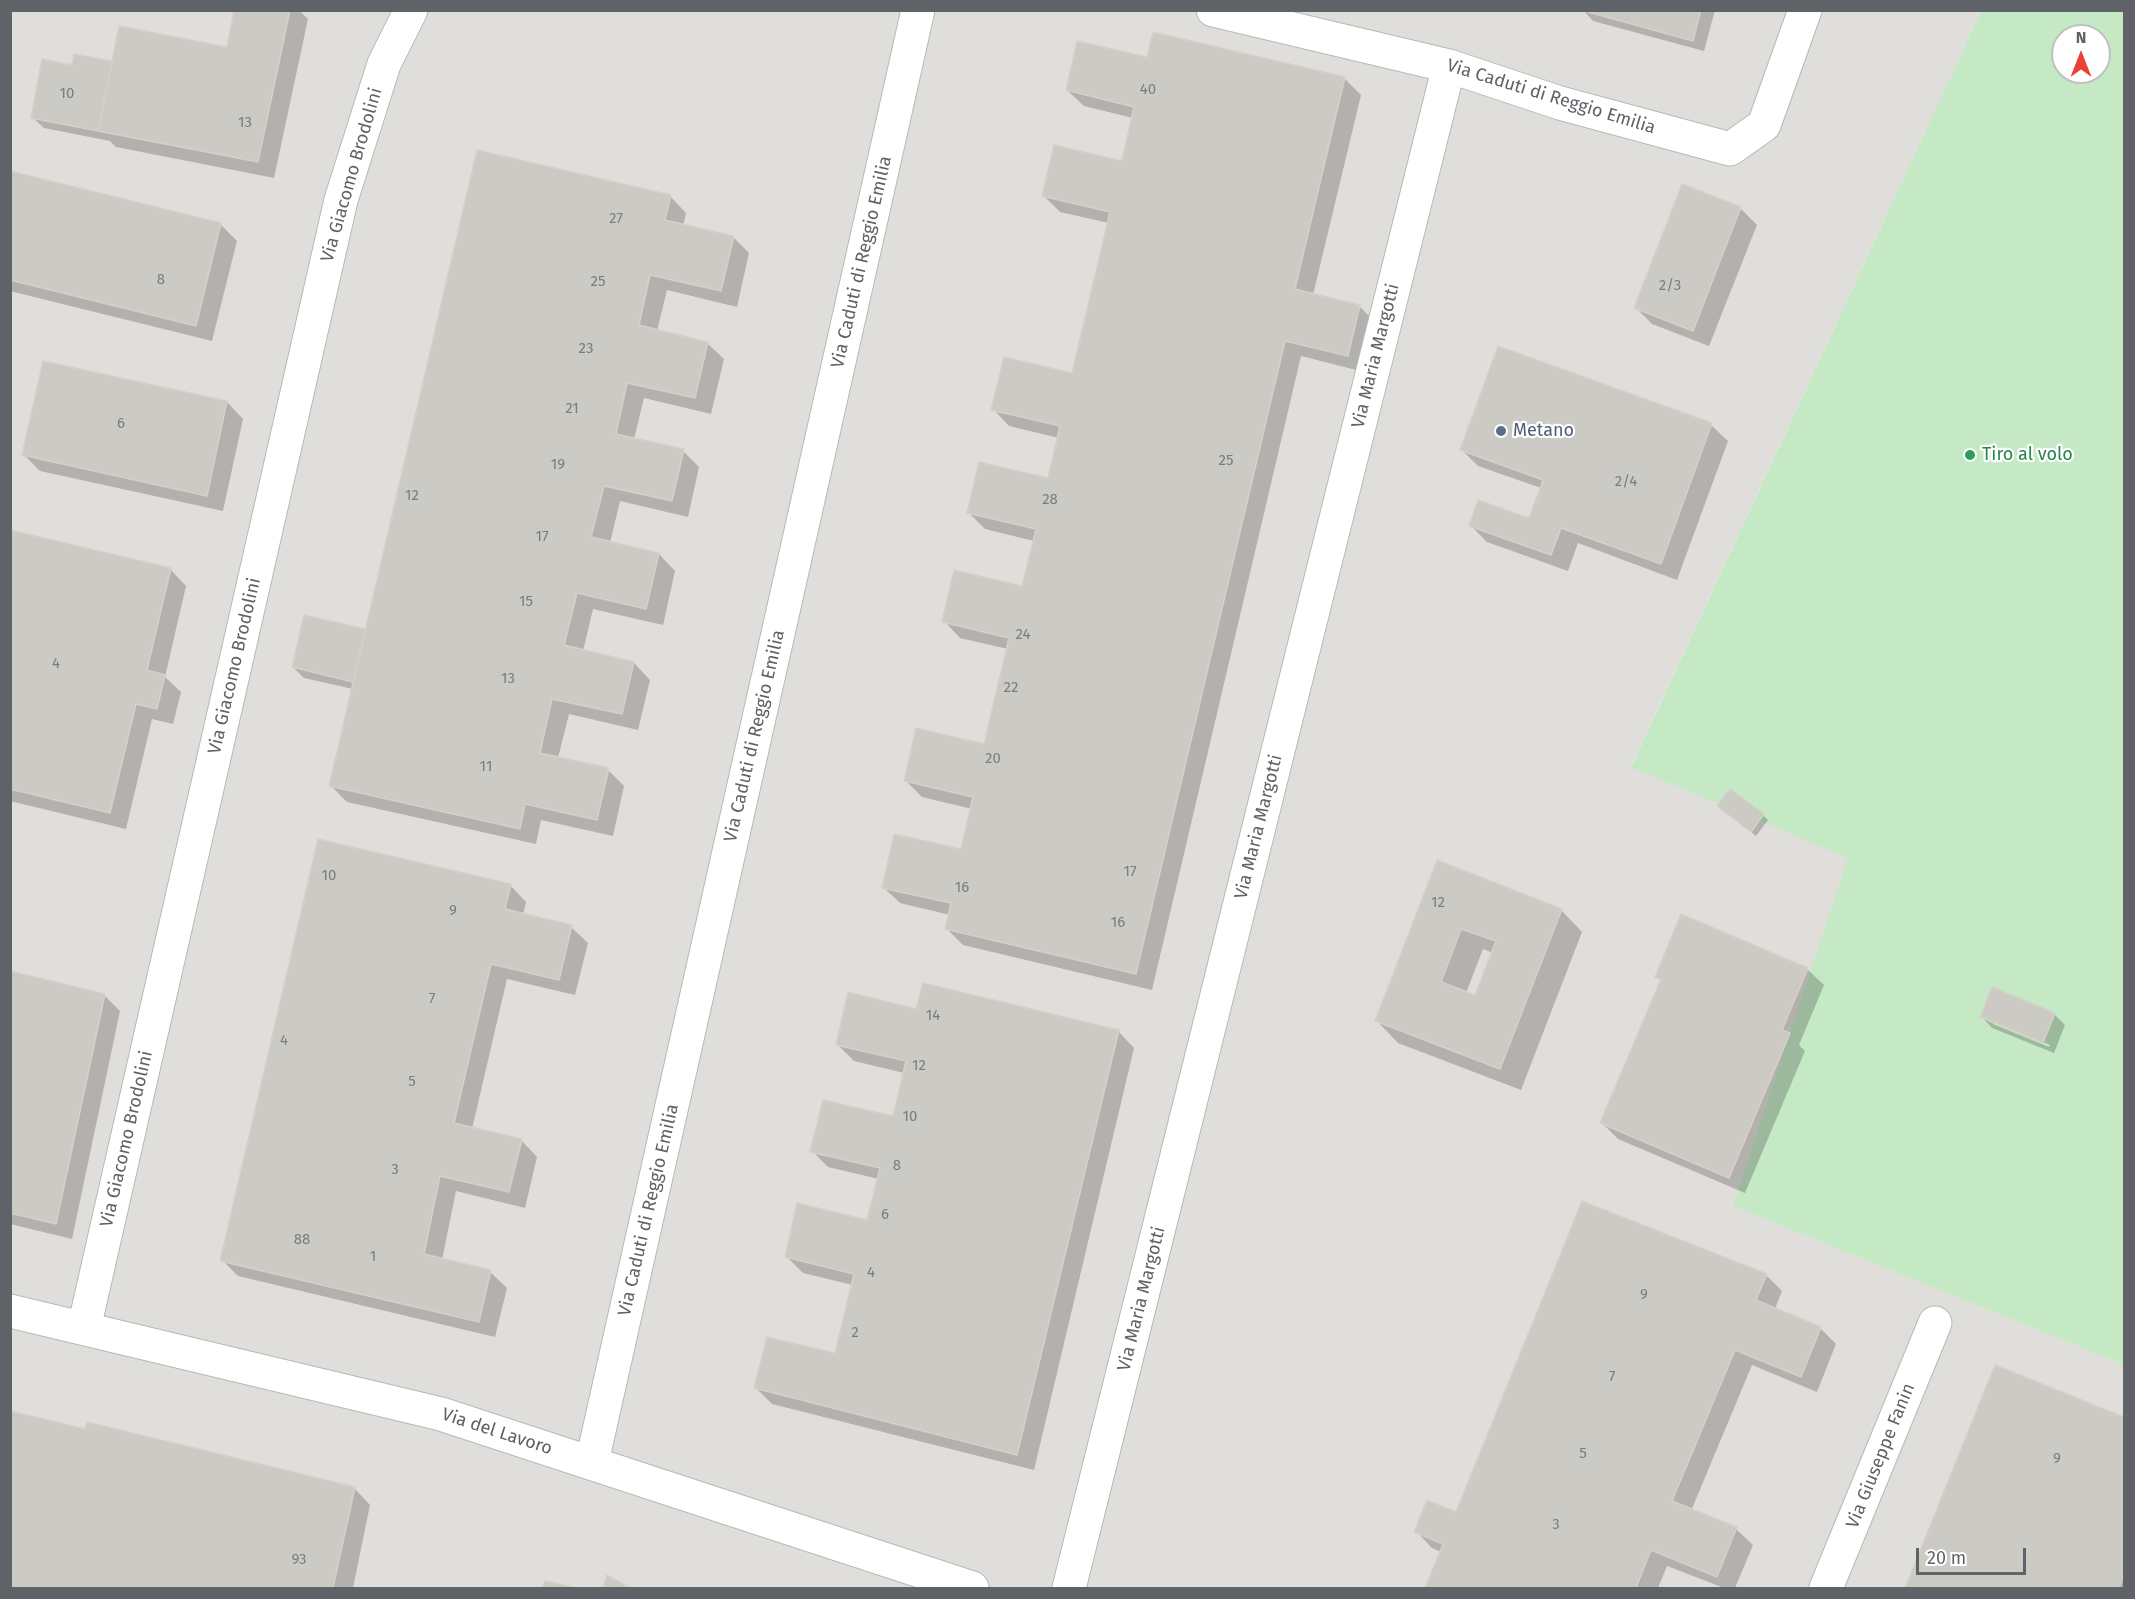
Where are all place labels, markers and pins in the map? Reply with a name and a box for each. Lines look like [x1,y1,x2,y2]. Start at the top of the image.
place label: Metano [1513,420,1574,442]
marker: Metano [1494,424,1508,438]
place label: Tiro al volo [1982,444,2073,466]
marker: Tiro al volo [1963,448,1977,462]

